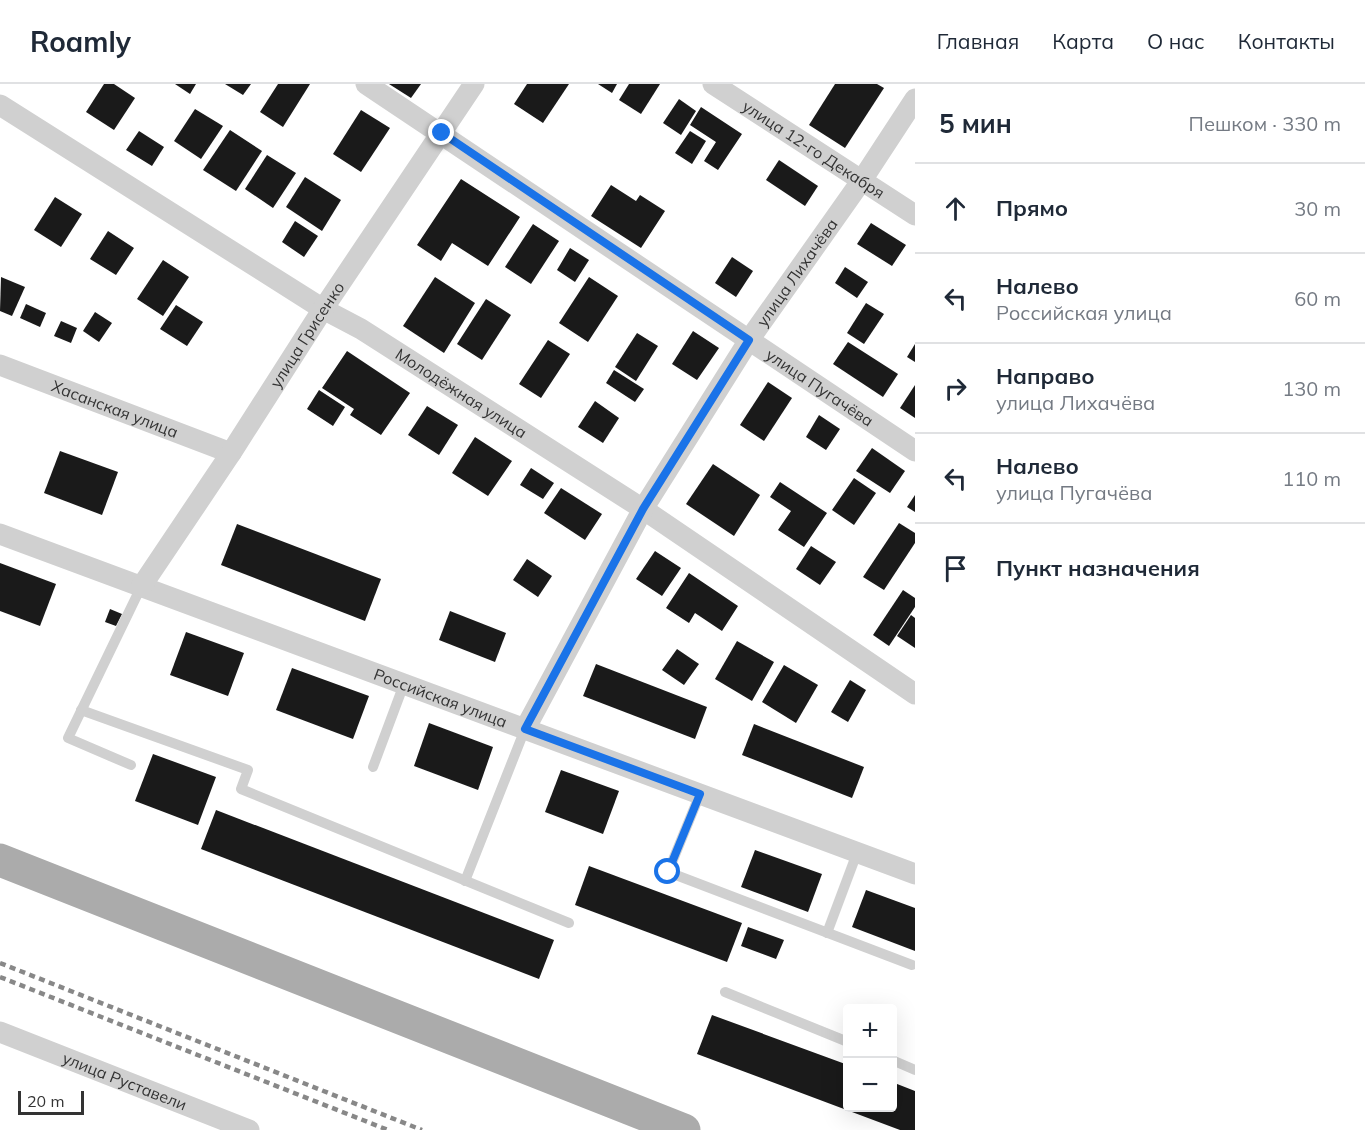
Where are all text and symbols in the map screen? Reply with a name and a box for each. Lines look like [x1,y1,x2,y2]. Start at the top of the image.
text: Roamly [30,24,131,59]
text: Главная [937,28,1019,54]
text: Карта [1052,28,1114,54]
text: О нас [1147,28,1205,54]
text: Контакты [1238,28,1335,54]
street label: улица 12-го Декабря [739,96,889,203]
text: 5 мин [939,107,1012,140]
text: Пешком · 330 m [1189,111,1341,136]
route end [428,119,454,145]
icon: ahead [939,192,972,225]
text: Прямо [996,194,1068,222]
text: 30 m [1294,196,1341,221]
street label: улица Лихачёва [752,214,842,330]
text: Налево [996,272,1079,300]
street label: улица Грисенко [265,278,348,391]
icon: left [939,282,972,315]
text: 60 m [1294,286,1341,311]
text: Российская улица [996,300,1172,325]
street label: Молодёжная улица [392,344,531,442]
street label: улица Пугачёва [762,344,878,431]
text: Направо [996,362,1094,390]
icon: right [939,372,972,405]
street label: Хасанская улица [49,376,181,442]
text: 130 m [1282,376,1341,401]
text: улица Лихачёва [996,390,1155,415]
text: Налево [996,452,1079,480]
icon: left [939,462,972,495]
text: 110 m [1282,466,1341,491]
text: улица Пугачёва [996,480,1152,505]
icon: arrive [939,552,972,585]
text: Пункт назначения [996,554,1200,582]
street label: Российская улица [371,664,510,732]
route start [654,858,680,884]
map controls [843,1004,897,1112]
button: + [843,1004,897,1058]
street label: улица Руставели [60,1048,190,1115]
button: − [843,1058,897,1112]
scale bar [18,1088,84,1116]
text: 20 m [27,1091,64,1111]

